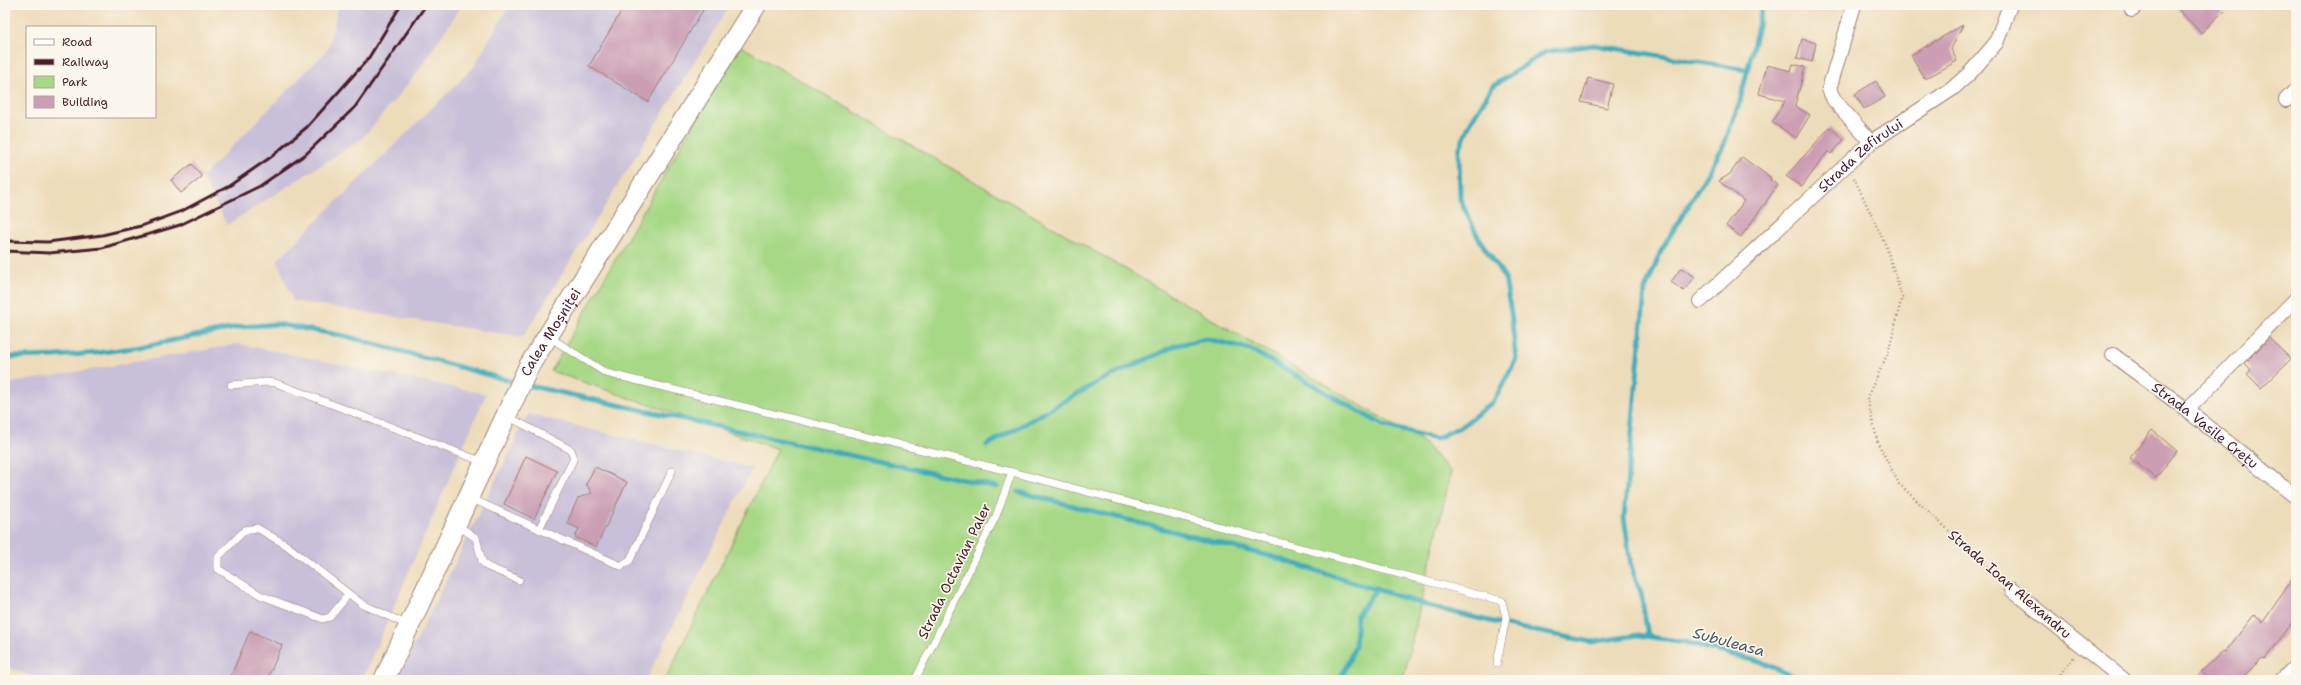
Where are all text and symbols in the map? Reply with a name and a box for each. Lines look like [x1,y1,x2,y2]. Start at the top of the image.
legend [26,26,156,118]
text: Road [62,34,93,50]
text: Railway [62,54,109,70]
text: Park [62,74,88,90]
text: Building [62,94,108,110]
street label: Strada Zefirului [1814,115,1906,196]
street label: Calea Moșniței [517,285,585,379]
street label: Strada Vasile Crețu [2148,378,2262,472]
street label: Strada Octavian Paler [913,500,995,642]
street label: Strada Ioan Alexandru [1945,526,2075,642]
water label: Subuleasa [1691,623,1767,661]

